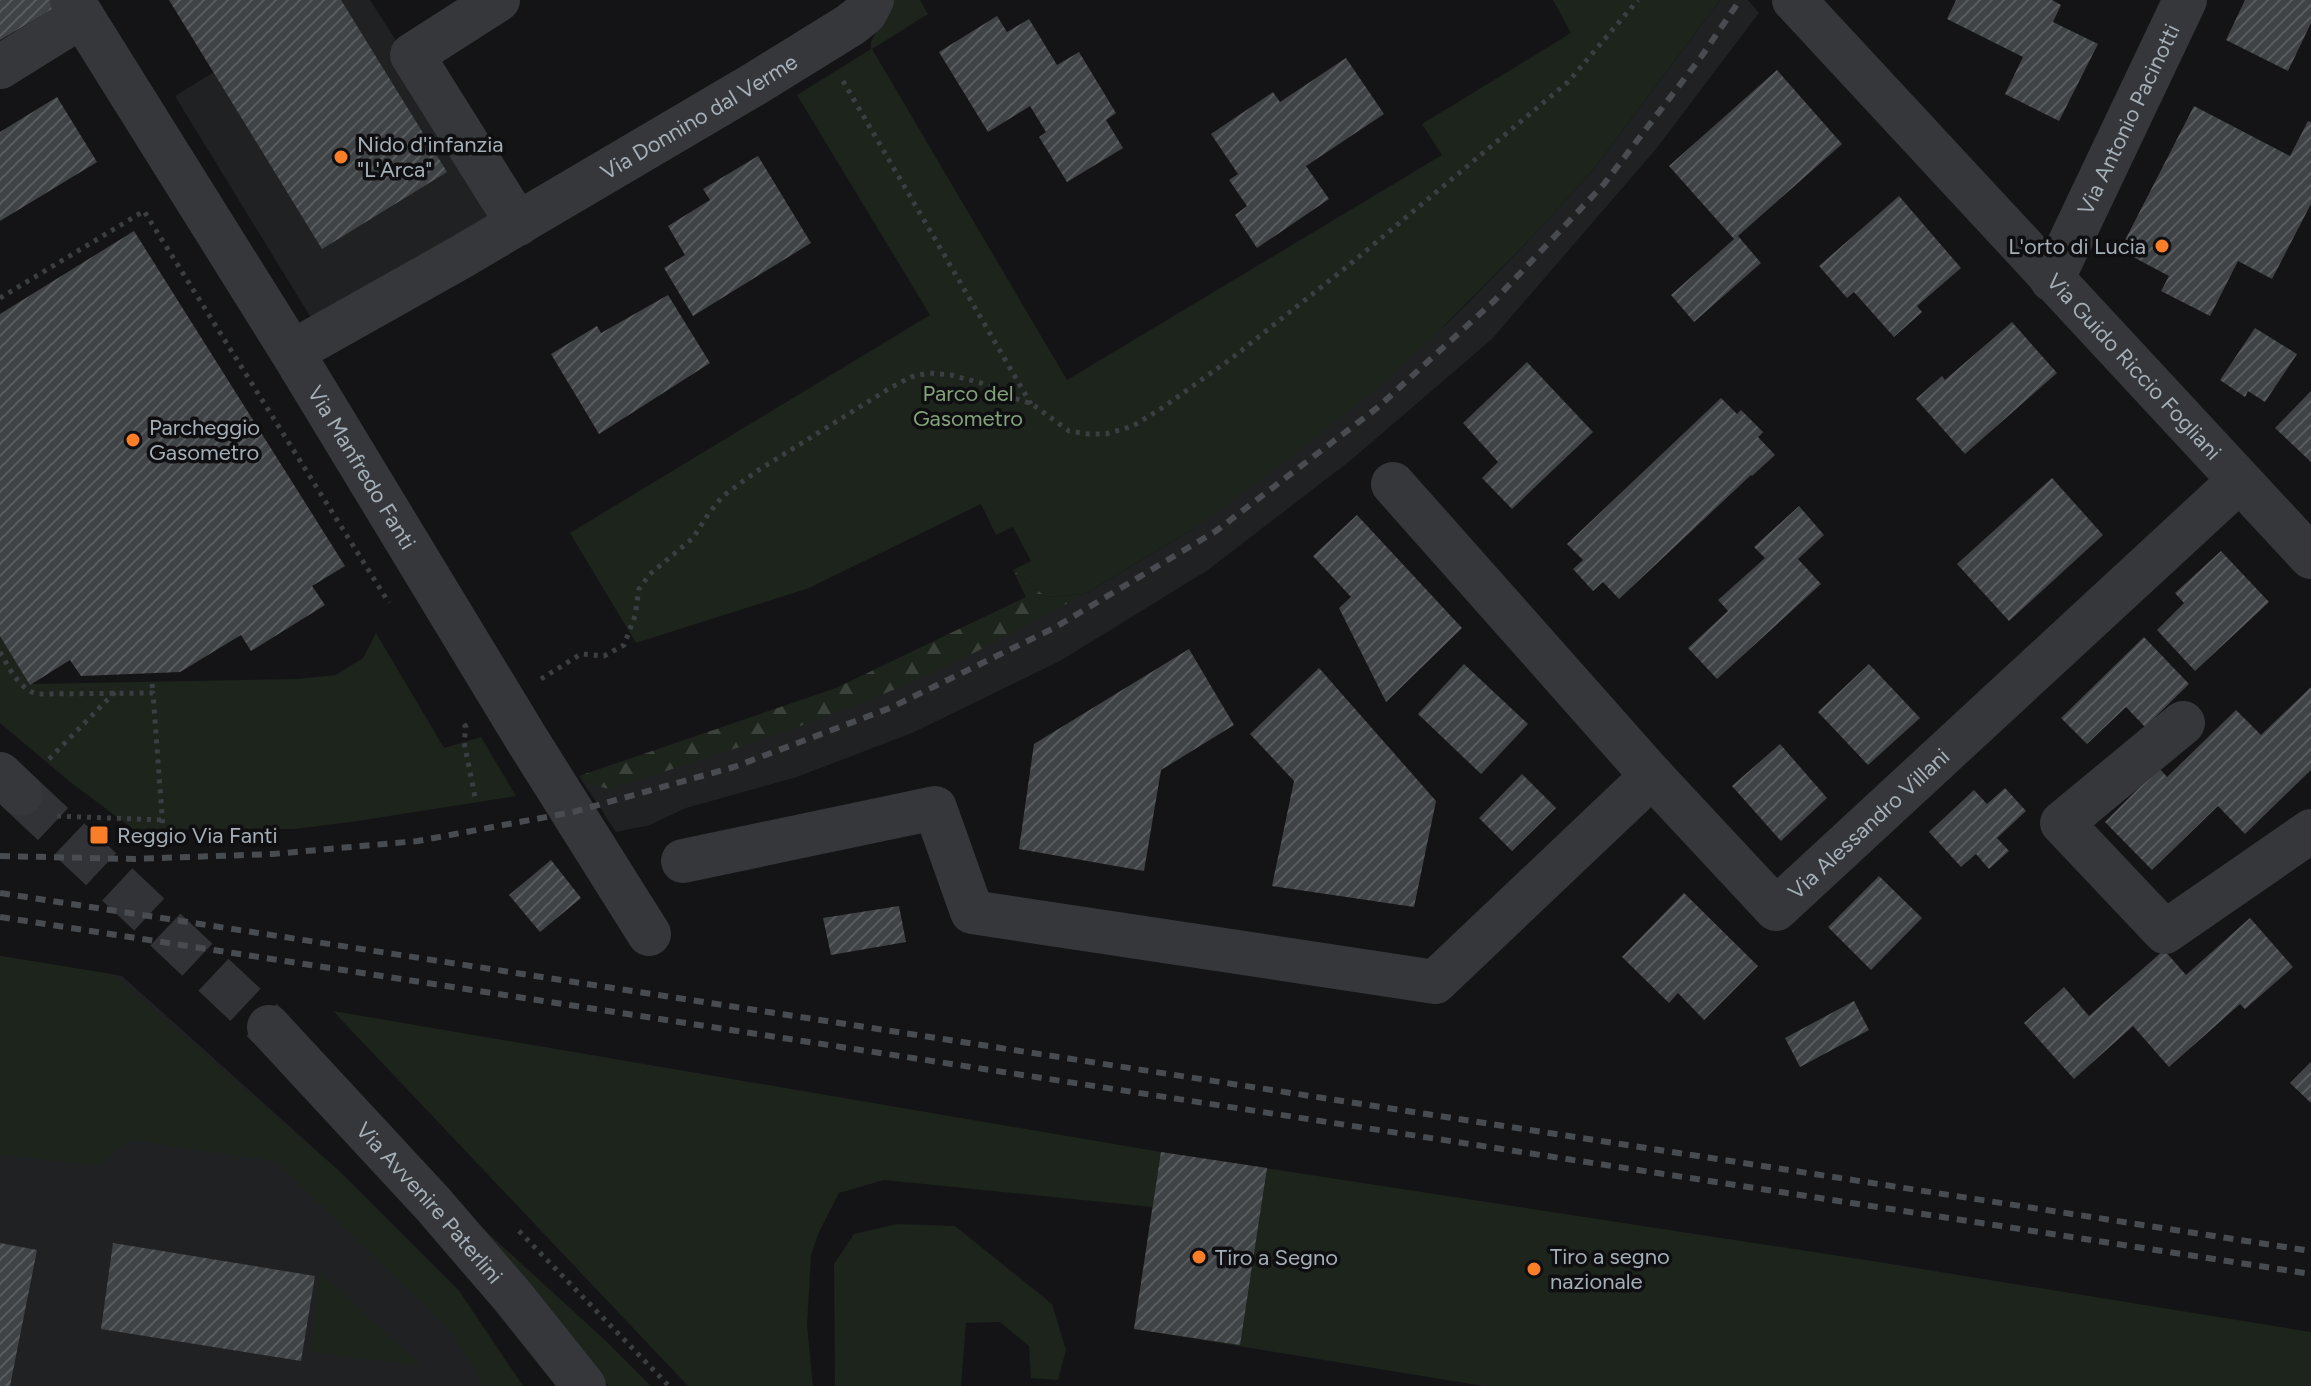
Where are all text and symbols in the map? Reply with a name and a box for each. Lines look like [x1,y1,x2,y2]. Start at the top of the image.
street label: Via Antonio Pacinotti [2072,20,2186,219]
street label: Via Donnino dal Verme [596,48,802,186]
place label: Nido d'infanzia "L'Arca" [357,131,504,183]
marker: Nido d'infanzia "L'Arca" [332,148,350,166]
place label: L'orto di Lucia [2008,233,2146,260]
marker: L'orto di Lucia [2153,237,2171,255]
street label: Via Guido Riccio Fogliani [2041,268,2227,466]
park label: Parco del Gasometro [913,380,1023,432]
street label: Via Manfredo Fanti [302,381,421,554]
place label: Parcheggio Gasometro [149,414,260,466]
marker: Parcheggio Gasometro [124,431,142,449]
street label: Via Alessandro Villani [1782,743,1955,905]
place label: Reggio Via Fanti [117,822,278,849]
marker: Reggio Via Fanti [88,824,110,846]
street label: Via Avvenire Paterlini [350,1117,508,1289]
place label: Tiro a segno nazionale [1550,1243,1670,1295]
place label: Tiro a Segno [1215,1244,1338,1271]
marker: Tiro a Segno [1190,1248,1208,1266]
marker: Tiro a segno nazionale [1525,1260,1543,1278]

